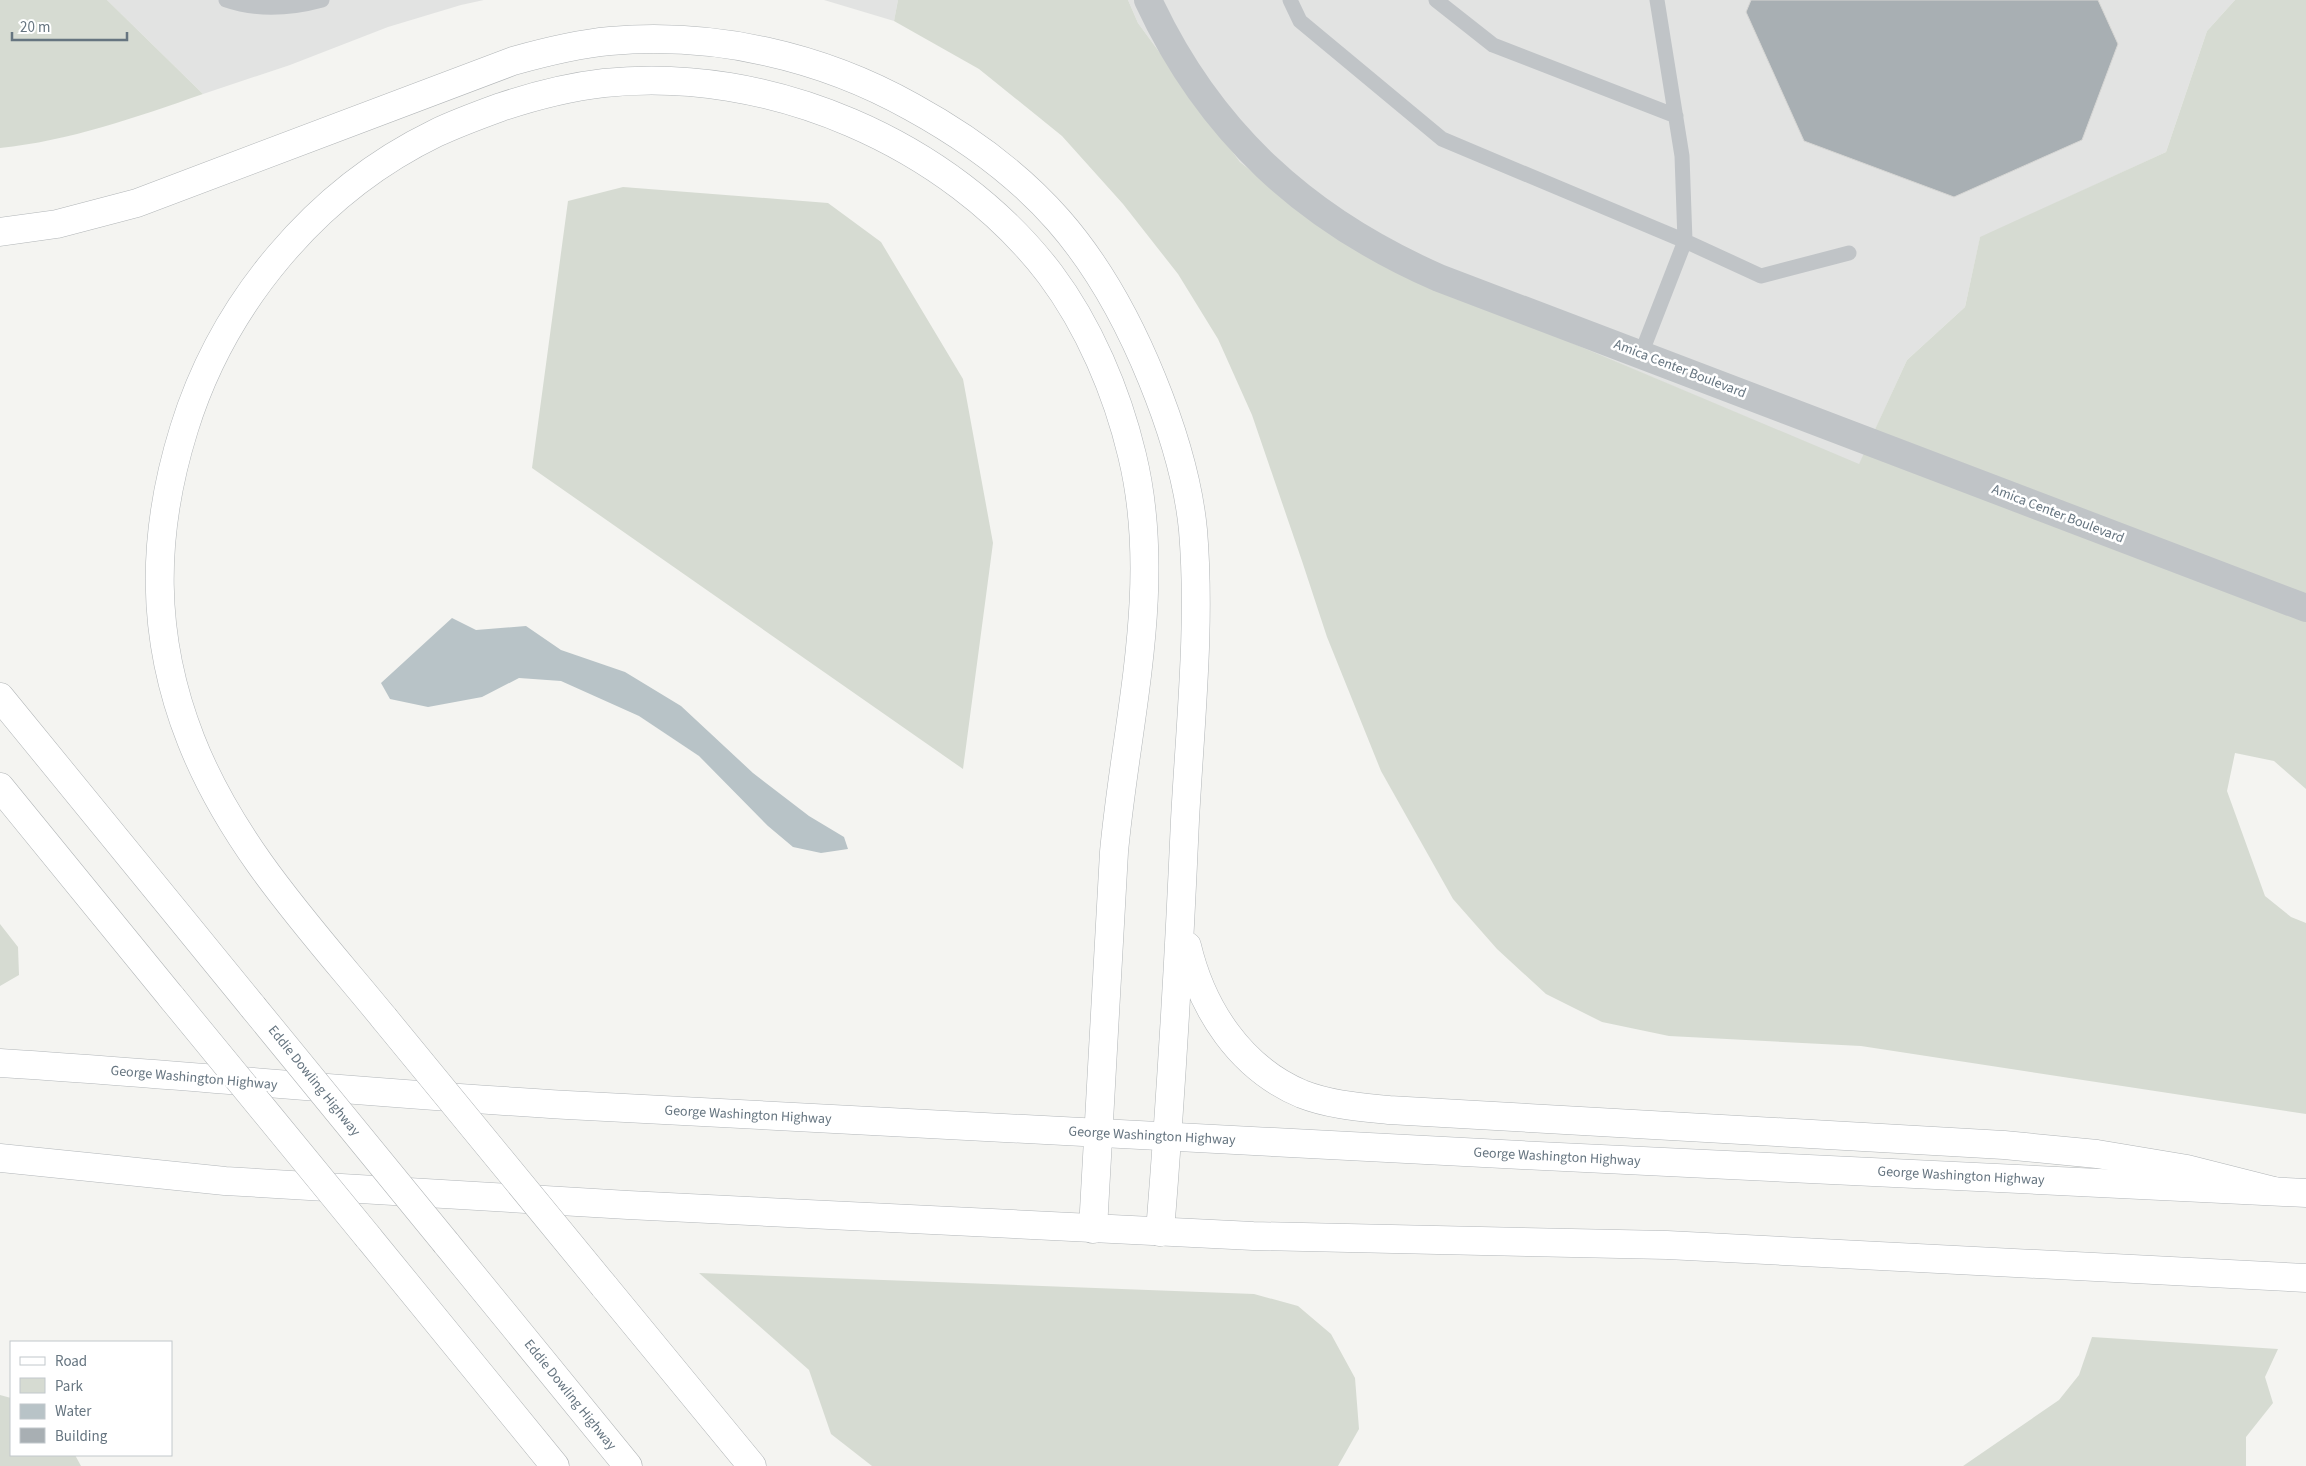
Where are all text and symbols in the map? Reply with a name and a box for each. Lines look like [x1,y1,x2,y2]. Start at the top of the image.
scale bar [12,10,128,42]
text: 20 m [20,17,50,38]
street label: Amica Center Boulevard [1611,335,1749,403]
street label: Amica Center Boulevard [1989,480,2127,548]
street label: Eddie Dowling Highway [263,1021,365,1141]
street label: George Washington Highway [110,1061,279,1095]
street label: George Washington Highway [664,1101,833,1129]
street label: George Washington Highway [1068,1122,1237,1150]
street label: George Washington Highway [1473,1143,1642,1171]
street label: George Washington Highway [1877,1162,2046,1190]
street label: Eddie Dowling Highway [519,1335,621,1455]
legend [10,1341,172,1456]
text: Road [55,1351,87,1372]
text: Park [55,1376,84,1397]
text: Water [55,1401,92,1422]
text: Building [55,1426,108,1447]

